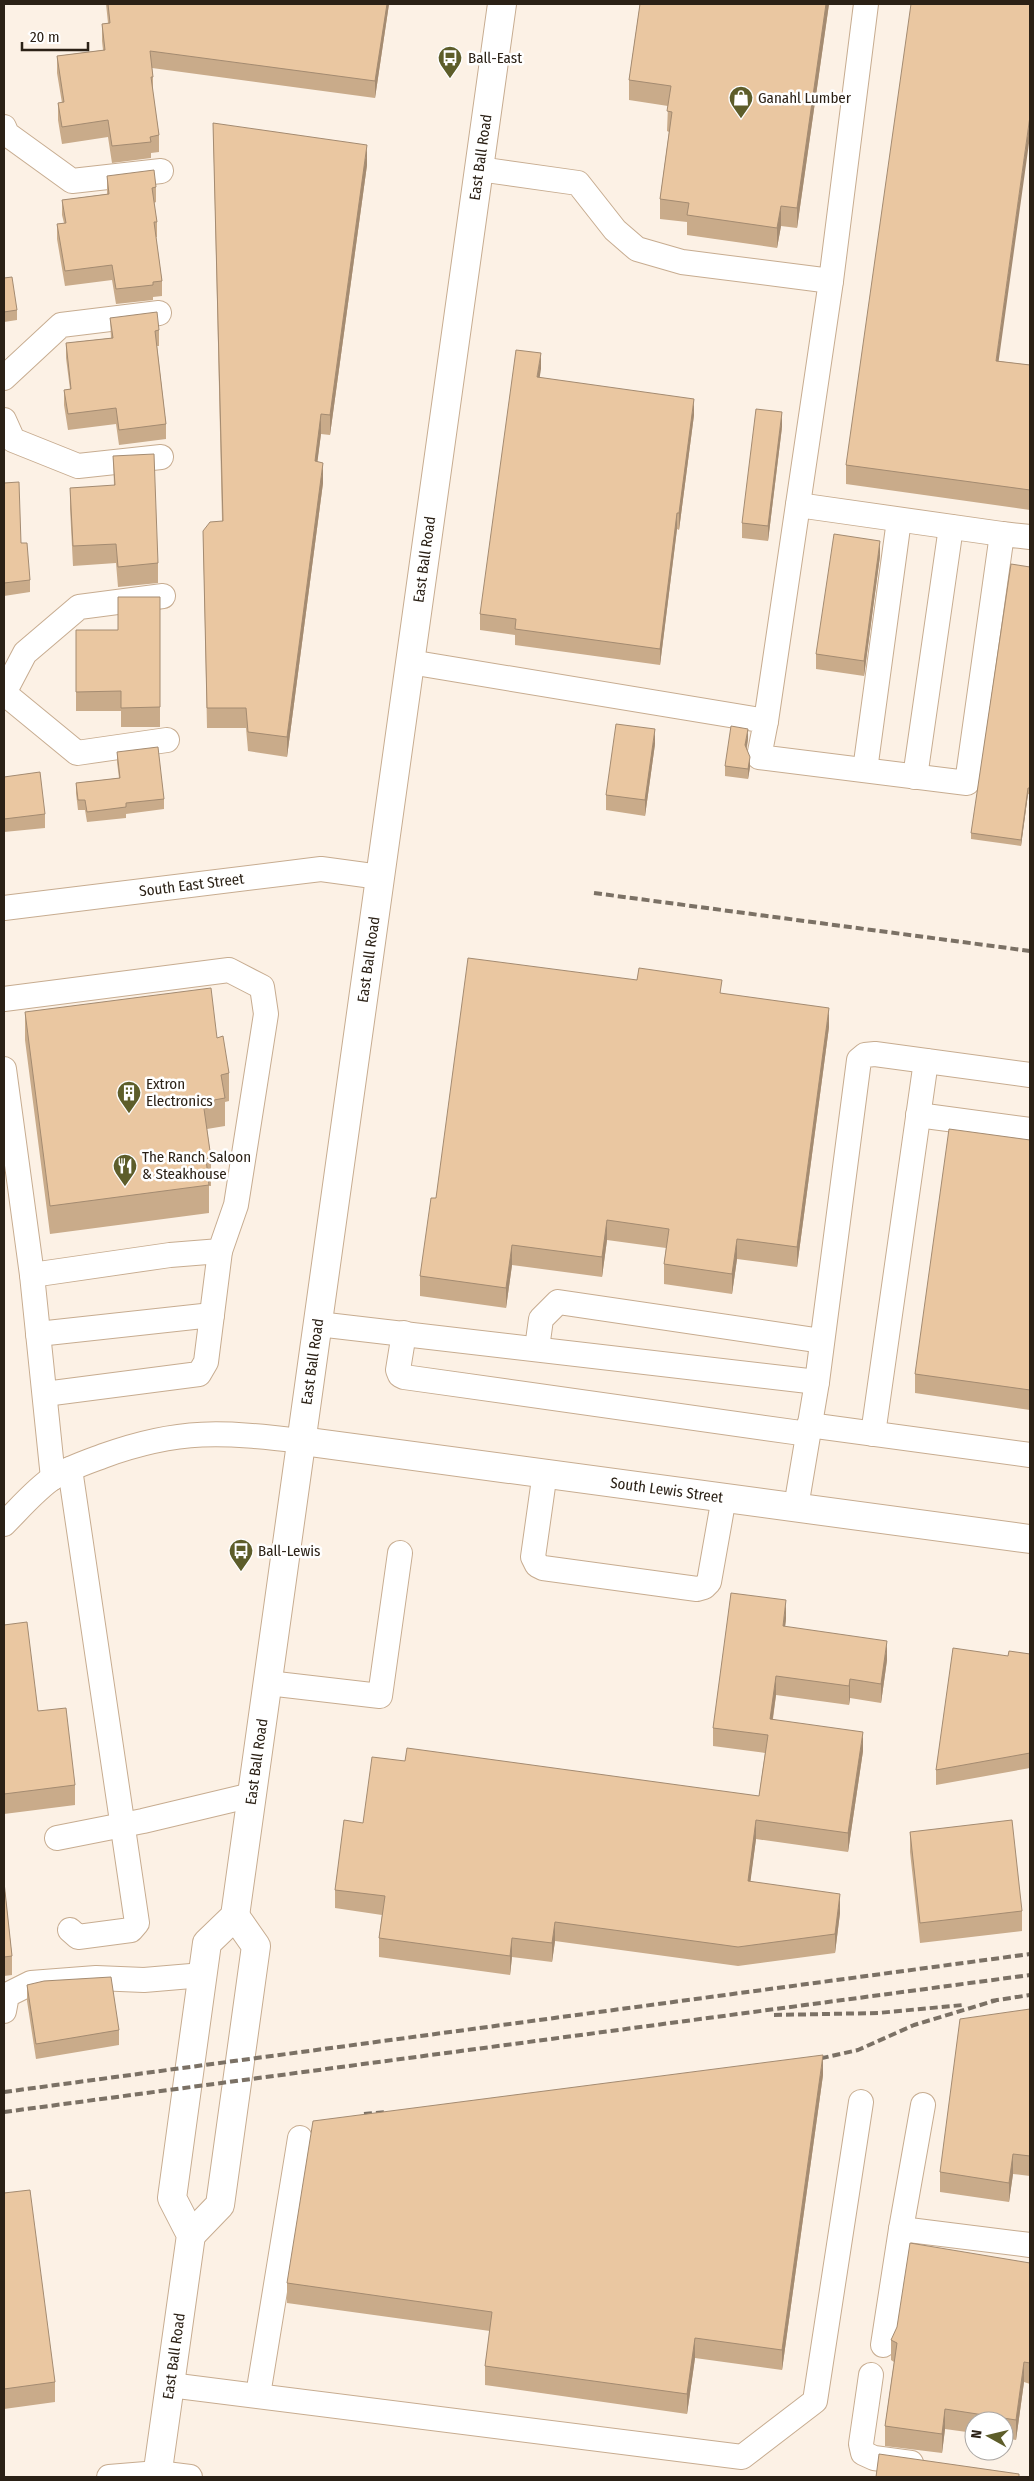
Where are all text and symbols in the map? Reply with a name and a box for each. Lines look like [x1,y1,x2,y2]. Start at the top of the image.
scale bar [22,20,89,52]
text: 20 m [30,28,60,46]
bus stop icon: Ball-East [437,45,463,79]
place label: Ball-East [468,49,522,67]
shop icon: Ganahl Lumber [728,85,754,119]
place label: Ganahl Lumber [758,89,852,107]
street label: East Ball Road [466,113,496,202]
street label: East Ball Road [410,515,439,604]
street label: South East Street [138,870,245,900]
street label: East Ball Road [354,915,383,1004]
place label: Extron Electronics [146,1075,213,1110]
building icon: Extron Electronics [116,1080,142,1114]
place label: The Ranch Saloon & Steakhouse [142,1148,251,1183]
restaurant icon: The Ranch Saloon & Steakhouse [112,1153,138,1187]
street label: East Ball Road [297,1317,327,1406]
street label: South Lewis Street [609,1474,724,1507]
bus stop icon: Ball-Lewis [228,1538,254,1572]
place label: Ball-Lewis [258,1542,320,1560]
street label: East Ball Road [242,1717,271,1806]
street label: East Ball Road [159,2312,189,2401]
north arrow [964,2411,1014,2461]
text: N [968,2429,986,2440]

